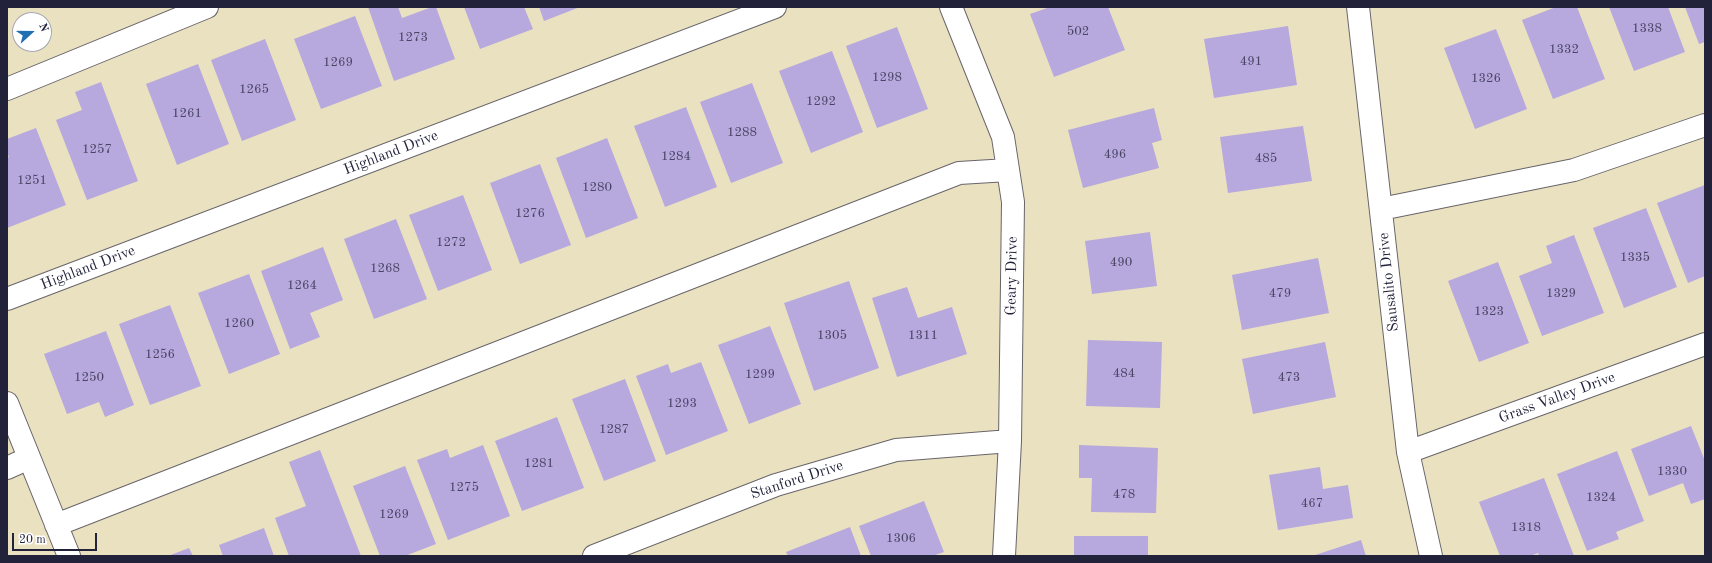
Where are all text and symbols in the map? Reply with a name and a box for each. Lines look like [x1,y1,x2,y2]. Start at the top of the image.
north arrow [12,12,52,52]
house number: 1338 [1632,21,1662,37]
text: N [36,22,49,34]
house number: 502 [1067,24,1089,40]
house number: 1273 [398,30,428,46]
house number: 1332 [1549,42,1579,58]
house number: 491 [1240,54,1262,70]
house number: 1269 [323,55,353,71]
house number: 1298 [872,70,902,86]
house number: 1326 [1471,71,1501,87]
house number: 1265 [239,82,269,98]
house number: 1292 [806,94,836,110]
house number: 1261 [172,106,202,122]
house number: 1288 [727,125,757,141]
street label: Highland Drive [341,127,441,179]
house number: 1257 [82,142,112,158]
house number: 496 [1104,147,1126,163]
house number: 1284 [661,149,691,165]
house number: 485 [1255,151,1277,167]
house number: 1251 [17,173,47,189]
house number: 1280 [582,180,612,196]
house number: 1276 [515,206,545,222]
street label: Sausalito Drive [1375,232,1403,332]
house number: 1272 [436,235,466,251]
street label: Geary Drive [1002,236,1022,316]
street label: Highland Drive [38,242,138,294]
house number: 1335 [1620,250,1650,266]
house number: 490 [1110,255,1132,271]
house number: 1268 [370,261,400,277]
house number: 1264 [287,278,317,294]
house number: 479 [1269,286,1291,302]
house number: 1329 [1546,286,1576,302]
house number: 1323 [1474,304,1504,320]
house number: 1260 [224,316,254,332]
house number: 1305 [817,328,847,344]
house number: 1311 [908,328,938,344]
house number: 1256 [145,347,175,363]
house number: 484 [1113,366,1135,382]
house number: 1299 [745,367,775,383]
street label: Grass Valley Drive [1496,369,1618,427]
house number: 1250 [74,370,104,386]
house number: 473 [1278,370,1300,386]
house number: 1293 [667,396,697,412]
house number: 1287 [599,422,629,438]
house number: 1281 [524,456,554,472]
street label: Stanford Drive [748,457,846,503]
house number: 1330 [1657,464,1687,480]
house number: 1275 [449,480,479,496]
house number: 478 [1113,487,1135,503]
house number: 1324 [1586,490,1616,506]
house number: 467 [1301,496,1323,512]
house number: 1269 [379,507,409,523]
house number: 1318 [1511,520,1541,536]
scale bar [14,525,99,551]
house number: 1306 [886,531,916,547]
text: 20 m [19,534,46,546]

